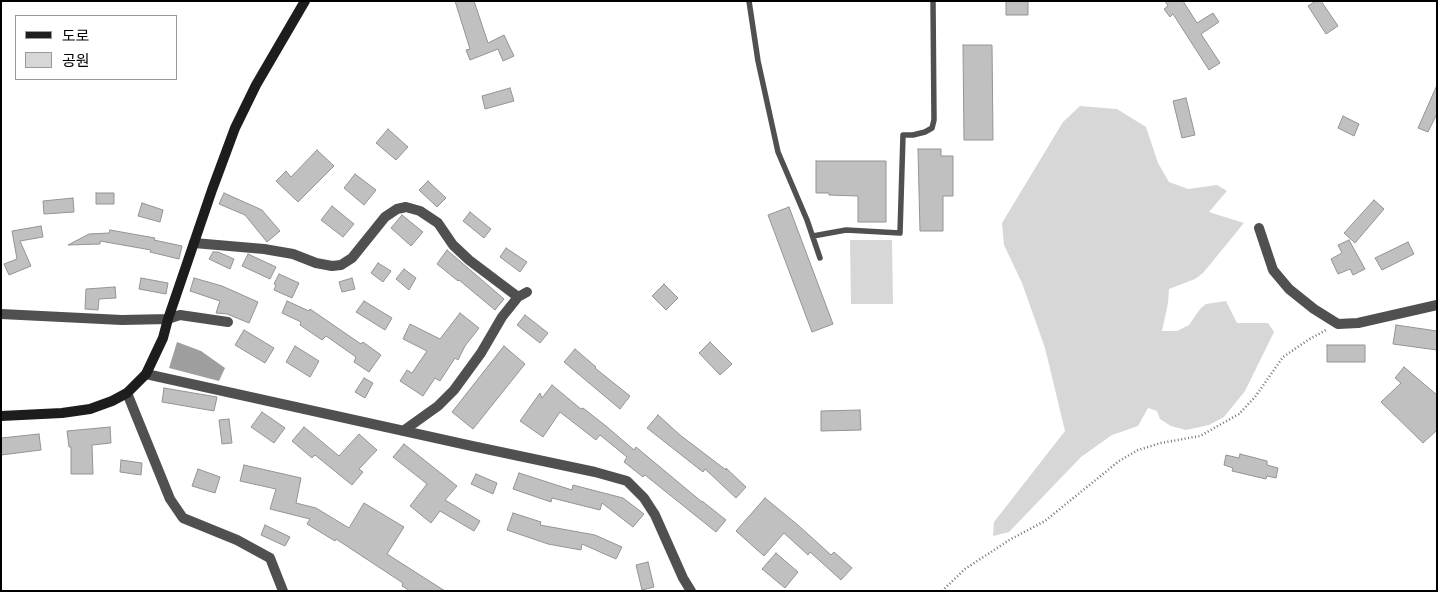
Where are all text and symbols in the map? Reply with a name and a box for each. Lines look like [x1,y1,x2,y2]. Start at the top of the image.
legend [15,15,178,80]
text: 도로 [62,26,90,46]
text: 공원 [62,51,90,71]

